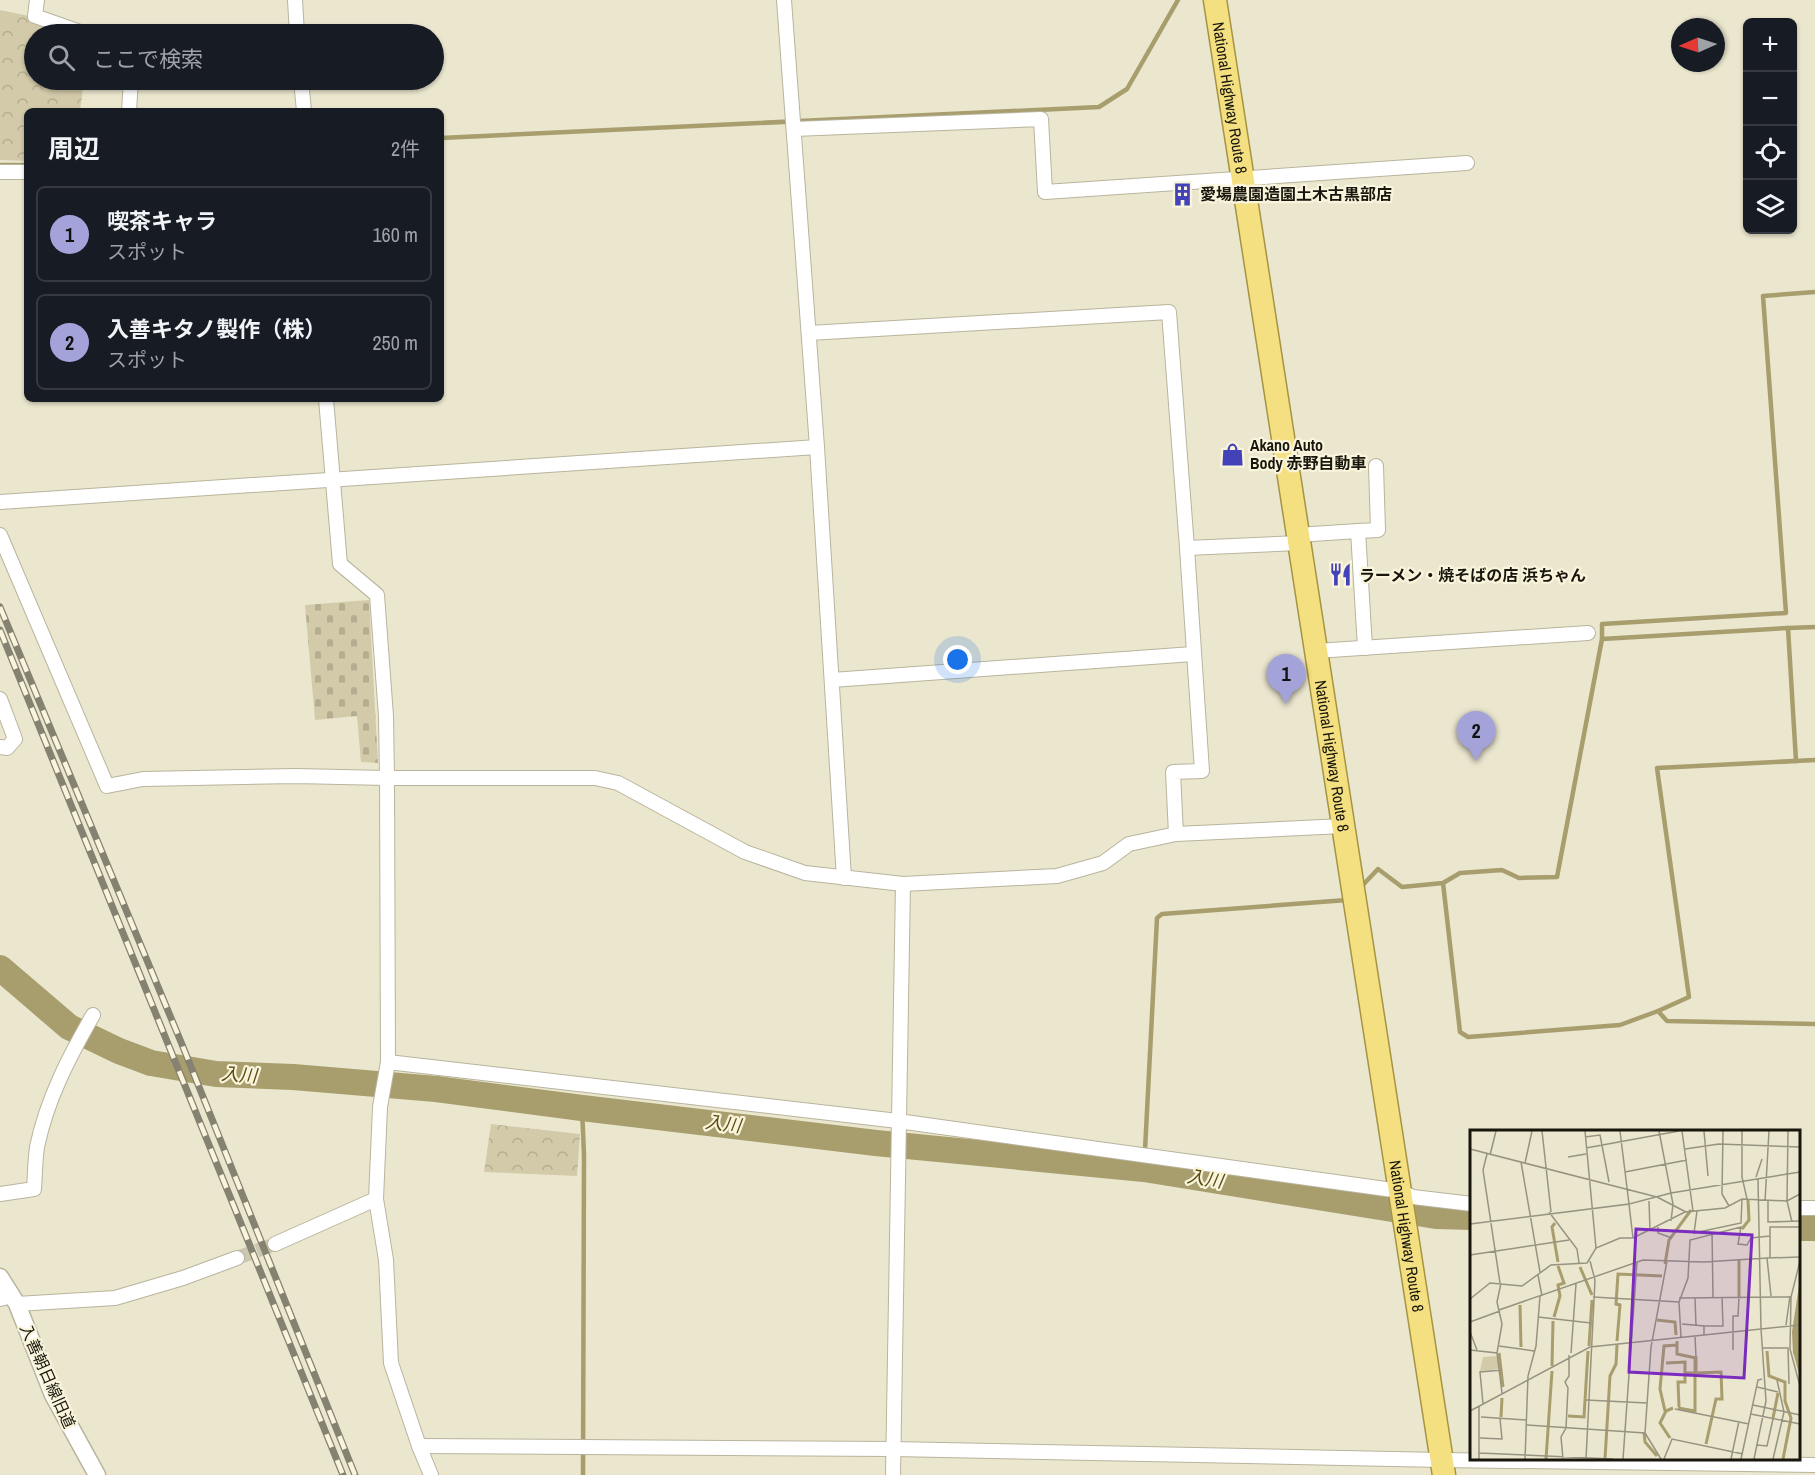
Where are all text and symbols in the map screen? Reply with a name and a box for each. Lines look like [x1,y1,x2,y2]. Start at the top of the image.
north arrow [1671,18,1725,72]
map controls [1743,18,1797,234]
button: + [1743,18,1797,72]
street label: National Highway Route 8 [1208,20,1253,175]
search box [24,24,444,90]
icon: search [45,41,78,74]
text: ここで検索 [93,44,203,74]
button: − [1743,72,1797,126]
button: locate [1743,126,1797,180]
text: 周辺 [48,131,100,166]
text: 2件 [391,135,420,162]
button: layers [1743,180,1797,234]
building icon: 愛場農園造園土木古黒部店 [1169,181,1195,207]
place label: 愛場農園造園土木古黒部店 [1200,183,1392,205]
text: 喫茶キャラ [107,206,217,236]
text: 1 [65,221,74,248]
text: 160 m [372,221,418,248]
text: スポット [107,238,187,265]
text: 入善キタノ製作（株） [107,314,326,344]
text: 2 [65,329,74,356]
text: 250 m [372,329,418,356]
text: スポット [107,346,187,373]
place label: Akano Auto Body 赤野自動車 [1250,434,1366,474]
shop icon: Akano Auto Body 赤野自動車 [1219,441,1245,467]
restaurant icon: ラーメン・焼そばの店 浜ちゃん [1328,562,1354,588]
place label: ラーメン・焼そばの店 浜ちゃん [1359,564,1586,586]
your location [943,645,972,674]
pin: 1 [1266,654,1306,704]
street label: National Highway Route 8 [1310,679,1355,833]
pin: 2 [1456,712,1496,761]
water label: 入川 [220,1061,260,1088]
water label: 入川 [704,1109,744,1138]
inset map [1470,1130,1800,1460]
street label: National Highway Route 8 [1384,1159,1430,1314]
water label: 入川 [1185,1163,1227,1194]
street label: 入善朝日線旧道 [15,1320,81,1432]

